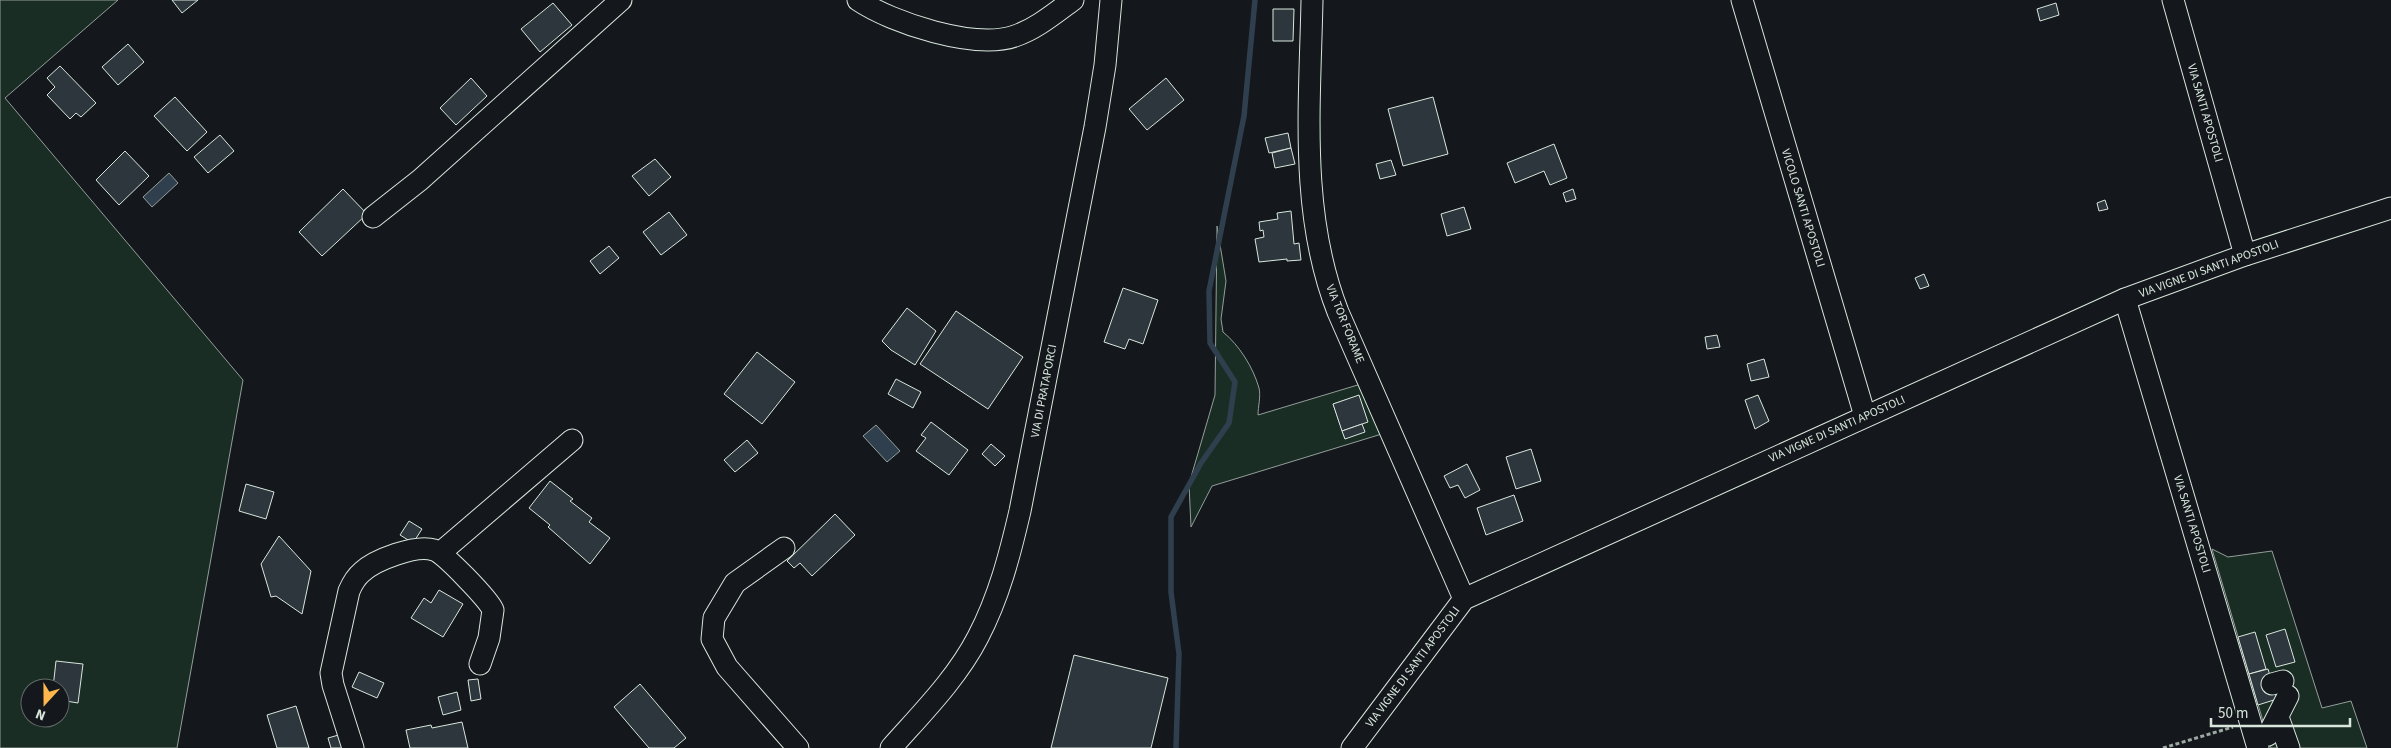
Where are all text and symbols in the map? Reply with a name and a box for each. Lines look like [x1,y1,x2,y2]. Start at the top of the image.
street label: VIA SANTI APOSTOLI [2183,62,2227,164]
street label: VICOLO SANTI APOSTOLI [1777,147,1829,269]
street label: VIA VIGNE DI SANTI APOSTOLI [2137,236,2281,302]
street label: VIA TOR FORAME [1321,282,1369,366]
street label: VIA DI PRATAPORCI [1027,343,1061,439]
street label: VIA VIGNE DI SANTI APOSTOLI [1766,391,1908,467]
street label: VIA SANTI APOSTOLI [2169,473,2215,575]
street label: VIA VIGNE DI SANTI APOSTOLI [1362,603,1464,731]
north arrow [20,678,70,728]
scale bar [2211,696,2350,728]
text: N [33,703,49,725]
text: 50 m [2218,703,2248,724]

